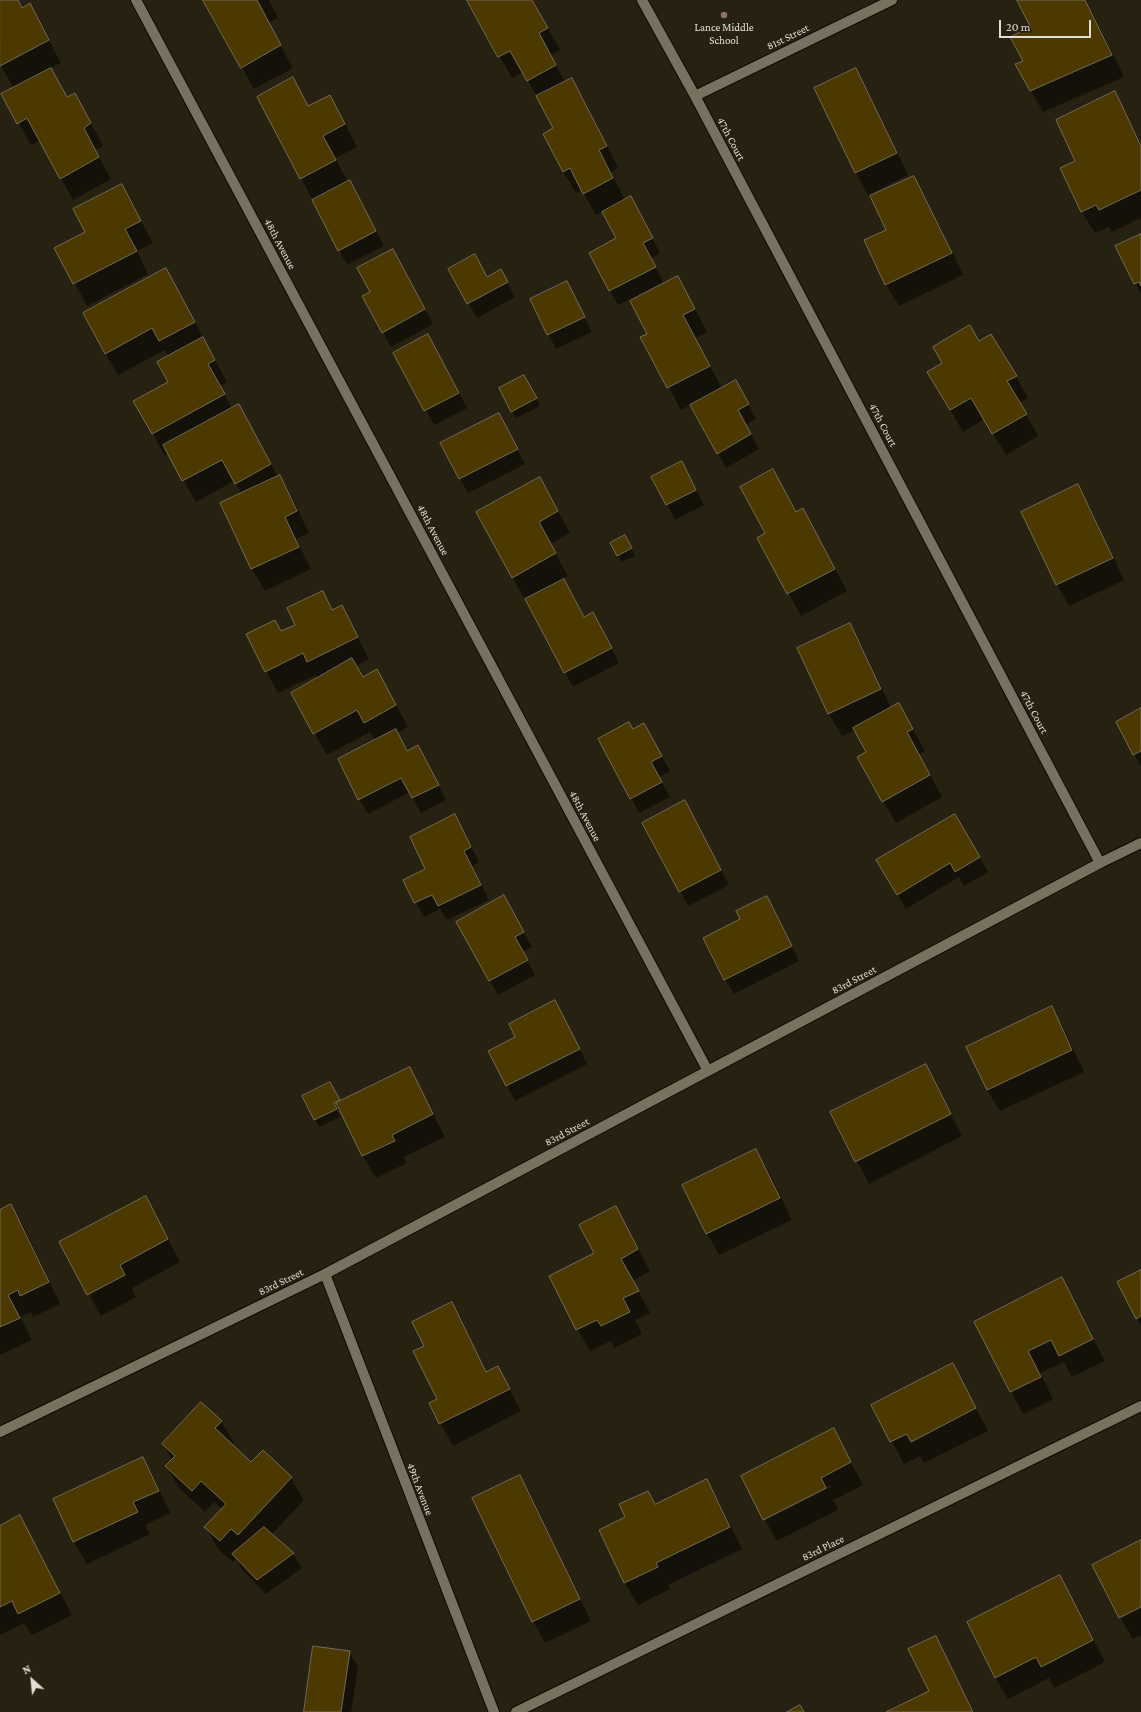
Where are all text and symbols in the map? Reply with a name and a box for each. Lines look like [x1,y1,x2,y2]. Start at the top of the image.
marker: Lance Middle School [719,10,729,20]
scale bar [1001,12,1093,38]
text: 20 m [1006,20,1030,34]
place label: Lance Middle School [694,21,754,47]
street label: 81st Street [765,21,811,53]
street label: 47th Court [714,115,748,163]
street label: 48th Avenue [261,216,299,272]
street label: 47th Court [866,401,900,449]
street label: 48th Avenue [414,502,452,558]
street label: 47th Court [1017,688,1051,736]
street label: 48th Avenue [566,788,604,844]
street label: 83rd Street [830,963,878,997]
street label: 83rd Street [543,1115,591,1149]
street label: 83rd Street [256,1266,306,1298]
street label: 49th Avenue [404,1461,436,1517]
street label: 83rd Place [800,1532,846,1564]
north arrow [12,1660,52,1700]
text: N [20,1662,33,1676]

